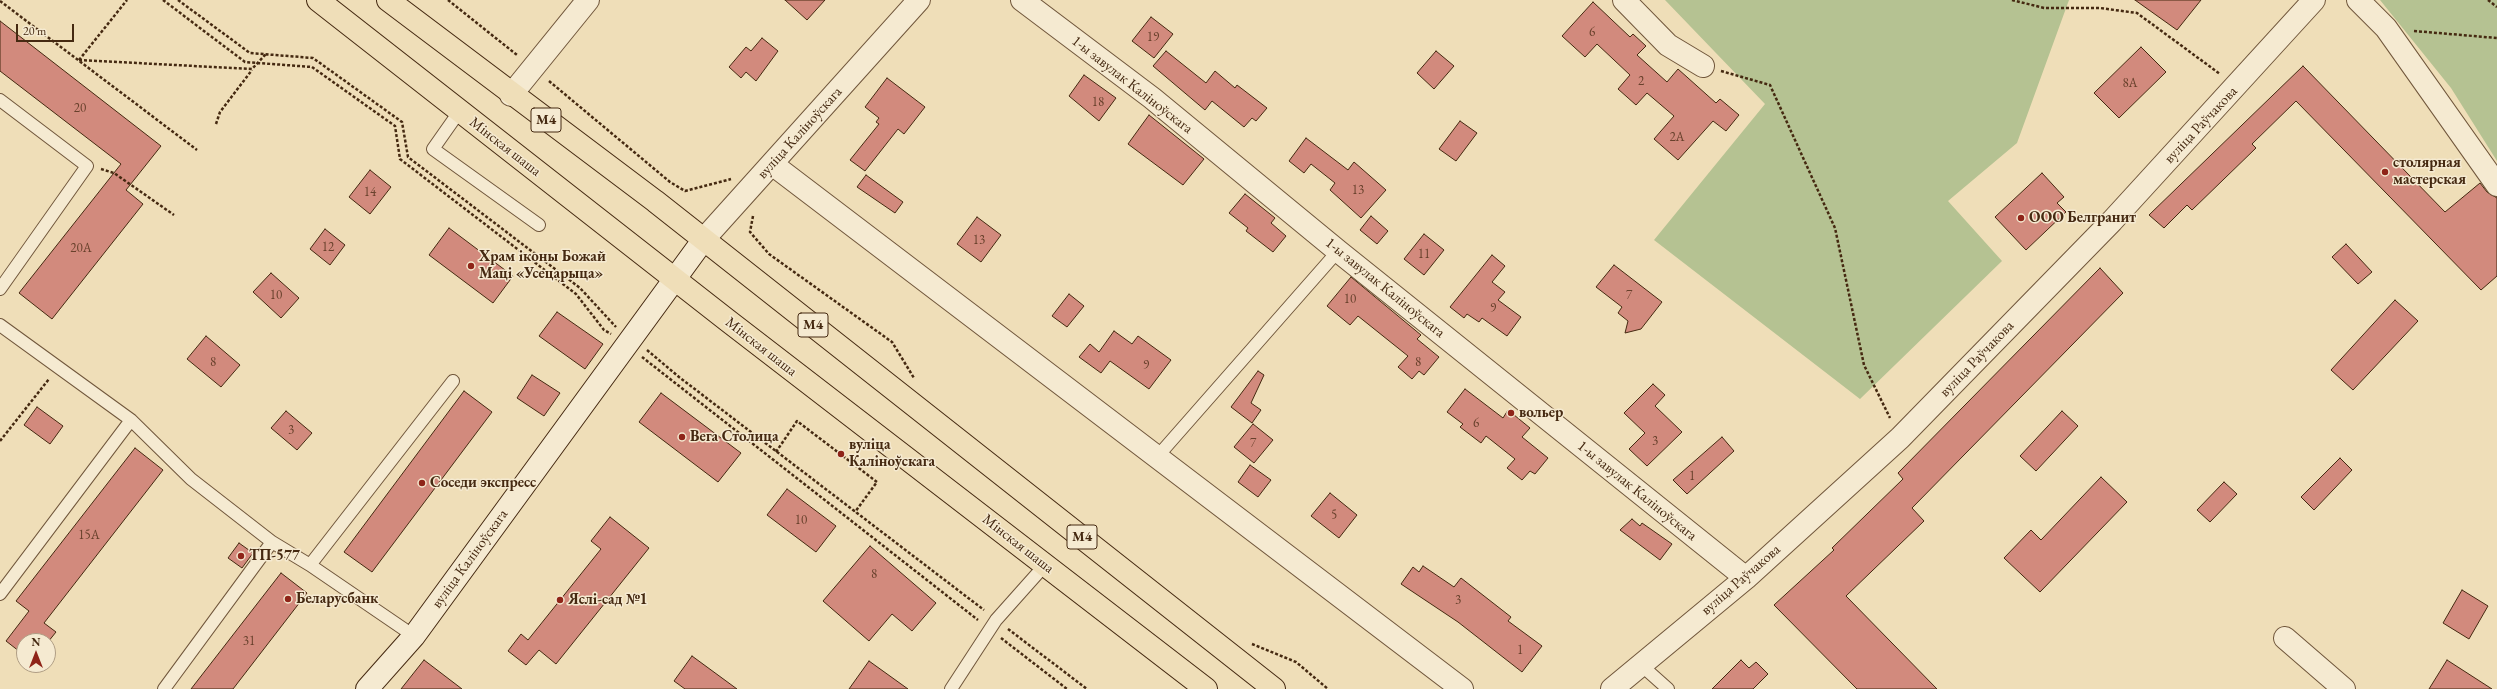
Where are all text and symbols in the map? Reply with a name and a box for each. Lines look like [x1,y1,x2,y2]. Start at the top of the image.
scale bar [18,16,76,42]
text: 20 m [23,23,46,39]
house number: 6 [1589,24,1595,40]
house number: 19 [1147,29,1159,45]
street label: 1-ы завулак Каліноўскага [1068,32,1196,138]
house number: 2 [1638,73,1644,89]
house number: 8А [2122,75,2138,91]
street label: вуліца Каліноўскага [754,83,846,183]
street label: вуліца Раўчакова [2161,83,2241,167]
house number: 18 [1092,94,1104,110]
house number: 20 [74,100,86,116]
road number: М4 [531,108,561,132]
street label: Мінская шаша [465,113,545,181]
house number: 2А [1669,129,1685,145]
place label: столярная мастерская [2393,154,2466,189]
marker: столярная мастерская [2380,167,2390,177]
house number: 13 [1352,182,1364,198]
house number: 14 [364,184,376,200]
place label: ООО Белгранит [2029,209,2136,227]
marker: ООО Белгранит [2016,213,2026,223]
house number: 13 [973,232,985,248]
street label: 1-ы завулак Каліноўскага [1321,234,1449,342]
house number: 12 [322,239,334,255]
house number: 20А [70,240,92,256]
house number: 11 [1418,246,1430,262]
place label: Храм іконы Божай Маці «Усецарыца» [479,248,606,283]
marker: Храм іконы Божай Маці «Усецарыца» [466,261,476,271]
house number: 10 [270,287,282,303]
house number: 7 [1626,287,1632,303]
house number: 10 [1344,291,1356,307]
house number: 9 [1490,300,1496,316]
street label: Мінская шаша [721,313,801,381]
road number: М4 [798,313,828,337]
street label: вуліца Раўчакова [1936,317,2018,401]
house number: 8 [210,354,216,370]
house number: 8 [1415,354,1421,370]
house number: 9 [1143,357,1149,373]
place label: вольер [1519,404,1563,422]
marker: вольер [1506,408,1516,418]
house number: 6 [1473,415,1479,431]
house number: 3 [288,422,294,438]
place label: Вега Столица [690,428,779,446]
marker: Вега Столица [677,432,687,442]
house number: 3 [1652,433,1658,449]
house number: 7 [1250,435,1256,451]
place label: вуліца Каліноўскага [849,436,935,471]
street label: 1-ы завулак Каліноўскага [1573,437,1701,545]
marker: вуліца Каліноўскага [836,449,846,459]
house number: 1 [1689,468,1695,484]
place label: Соседи экспресс [430,474,536,492]
marker: Соседи экспресс [417,478,427,488]
street label: вуліца Каліноўскага [428,506,512,612]
house number: 5 [1331,507,1337,523]
street label: Мінская шаша [978,510,1058,578]
house number: 10 [795,512,807,528]
road number: М4 [1067,525,1097,549]
house number: 15А [78,527,100,543]
street label: вуліца Раўчакова [1698,541,1784,619]
place label: ТП-577 [249,547,300,565]
marker: ТП-577 [236,551,246,561]
house number: 8 [871,566,877,582]
place label: Беларусбанк [296,590,378,608]
place label: Яслі-сад №1 [568,591,647,609]
house number: 3 [1455,592,1461,608]
marker: Беларусбанк [283,594,293,604]
marker: Яслі-сад №1 [555,595,565,605]
north arrow [16,633,56,673]
house number: 31 [243,633,255,649]
text: N [32,635,40,649]
house number: 1 [1517,642,1523,658]

